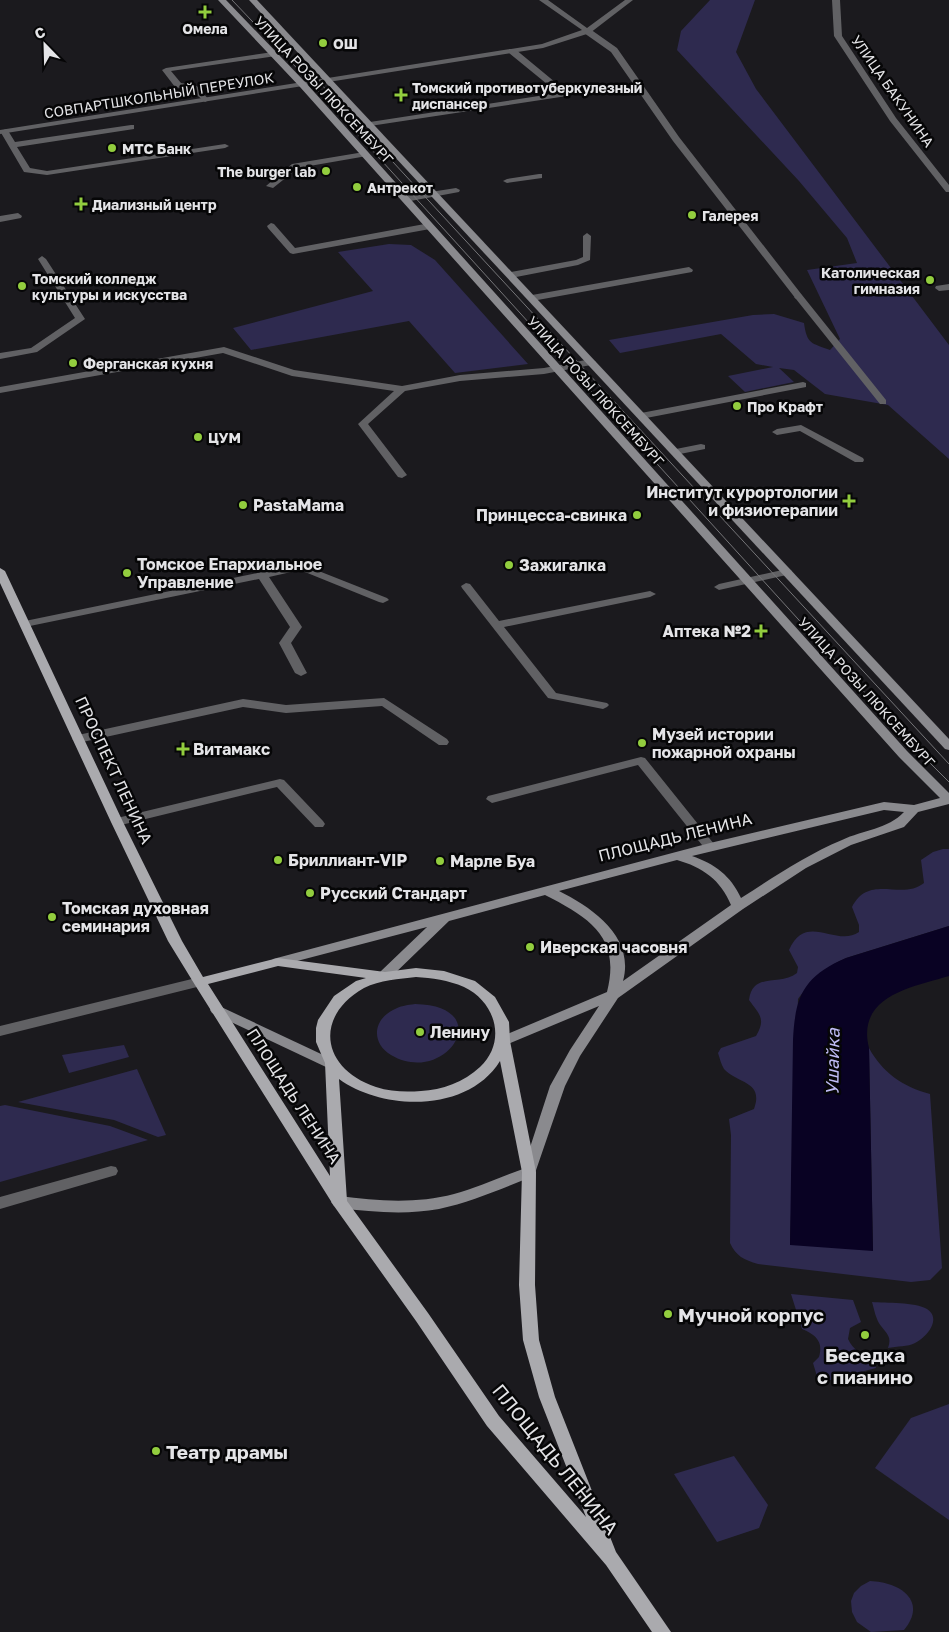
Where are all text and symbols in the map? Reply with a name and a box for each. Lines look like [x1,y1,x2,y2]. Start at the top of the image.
marker: Омела [199,6,211,18]
street label: УЛИЦА РОЗЫ ЛЮКСЕМБУРГ [251,13,397,168]
north arrow [20,20,70,70]
place label: Омела [182,20,228,37]
text: С [32,23,48,42]
street label: УЛИЦА БАКУНИНА [848,32,938,151]
place label: ОШ [333,35,358,52]
marker: ОШ [317,37,329,49]
street label: СОВПАРТШКОЛЬНЫЙ ПЕРЕУЛОК [43,68,275,122]
place label: Томский противотуберкулезный диспансер [412,79,642,112]
marker: Томский противотуберкулезный диспансер [394,88,408,102]
place label: МТС Банк [122,140,191,157]
marker: МТС Банк [106,142,118,154]
place label: The burger lab [217,163,316,180]
marker: The burger lab [320,165,332,177]
place label: Антрекот [367,179,433,196]
marker: Антрекот [351,181,363,193]
place label: Диализный центр [92,196,217,213]
marker: Диализный центр [74,197,88,211]
place label: Галерея [702,207,758,224]
marker: Галерея [686,209,698,221]
place label: Католическая гимназия [821,264,920,297]
place label: Томский колледж культуры и искусства [32,270,187,303]
marker: Католическая гимназия [924,274,936,286]
marker: Томский колледж культуры и искусства [16,280,28,292]
street label: УЛИЦА РОЗЫ ЛЮКСЕМБУРГ [524,312,668,470]
place label: Ферганская кухня [83,355,213,372]
marker: Ферганская кухня [67,357,79,369]
place label: Про Крафт [747,398,823,415]
marker: Про Крафт [731,400,743,412]
place label: ЦУМ [208,429,241,446]
marker: ЦУМ [192,431,204,443]
place label: Институт курортологии и физиотерапии [646,482,838,520]
marker: Институт курортологии и физиотерапии [842,494,856,508]
place label: PastaMama [253,495,344,515]
marker: PastaMama [237,499,249,511]
place label: Принцесса-свинка [476,505,627,525]
marker: Принцесса-свинка [631,509,643,521]
place label: Томское Епархиальное Управление [137,554,322,592]
place label: Зажигалка [519,555,606,575]
marker: Зажигалка [503,559,515,571]
marker: Томское Епархиальное Управление [121,567,133,579]
street label: УЛИЦА РОЗЫ ЛЮКСЕМБУРГ [795,613,939,771]
place label: Аптека №2 [663,621,751,641]
marker: Аптека №2 [755,625,767,637]
street label: ПРОСПЕКТ ЛЕНИНА [71,693,157,847]
place label: Музей истории пожарной охраны [652,724,796,762]
marker: Музей истории пожарной охраны [636,737,648,749]
place label: Витамакс [193,739,270,759]
marker: Витамакс [177,743,189,755]
street label: ПЛОЩАДЬ ЛЕНИНА [596,808,754,866]
place label: Бриллиант-VIP [288,850,407,870]
place label: Марле Буа [450,851,535,871]
marker: Бриллиант-VIP [272,854,284,866]
marker: Марле Буа [434,855,446,867]
place label: Русский Стандарт [320,883,467,903]
marker: Русский Стандарт [304,887,316,899]
place label: Томская духовная семинария [62,898,209,936]
marker: Томская духовная семинария [46,911,58,923]
place label: Иверская часовня [540,937,687,957]
marker: Иверская часовня [524,941,536,953]
place label: Ленину [430,1022,490,1042]
street label: ПЛОЩАДЬ ЛЕНИНА [243,1025,345,1168]
marker: Ленину [414,1026,426,1038]
water label: Ушайка [820,1027,844,1096]
place label: Мучной корпус [678,1303,824,1326]
marker: Мучной корпус [662,1308,674,1320]
marker: Беседка с пианино [859,1329,871,1341]
place label: Беседка с пианино [817,1343,913,1388]
street label: ПЛОЩАДЬ ЛЕНИНА [488,1379,624,1539]
place label: Театр драмы [166,1440,288,1463]
marker: Театр драмы [150,1445,162,1457]

